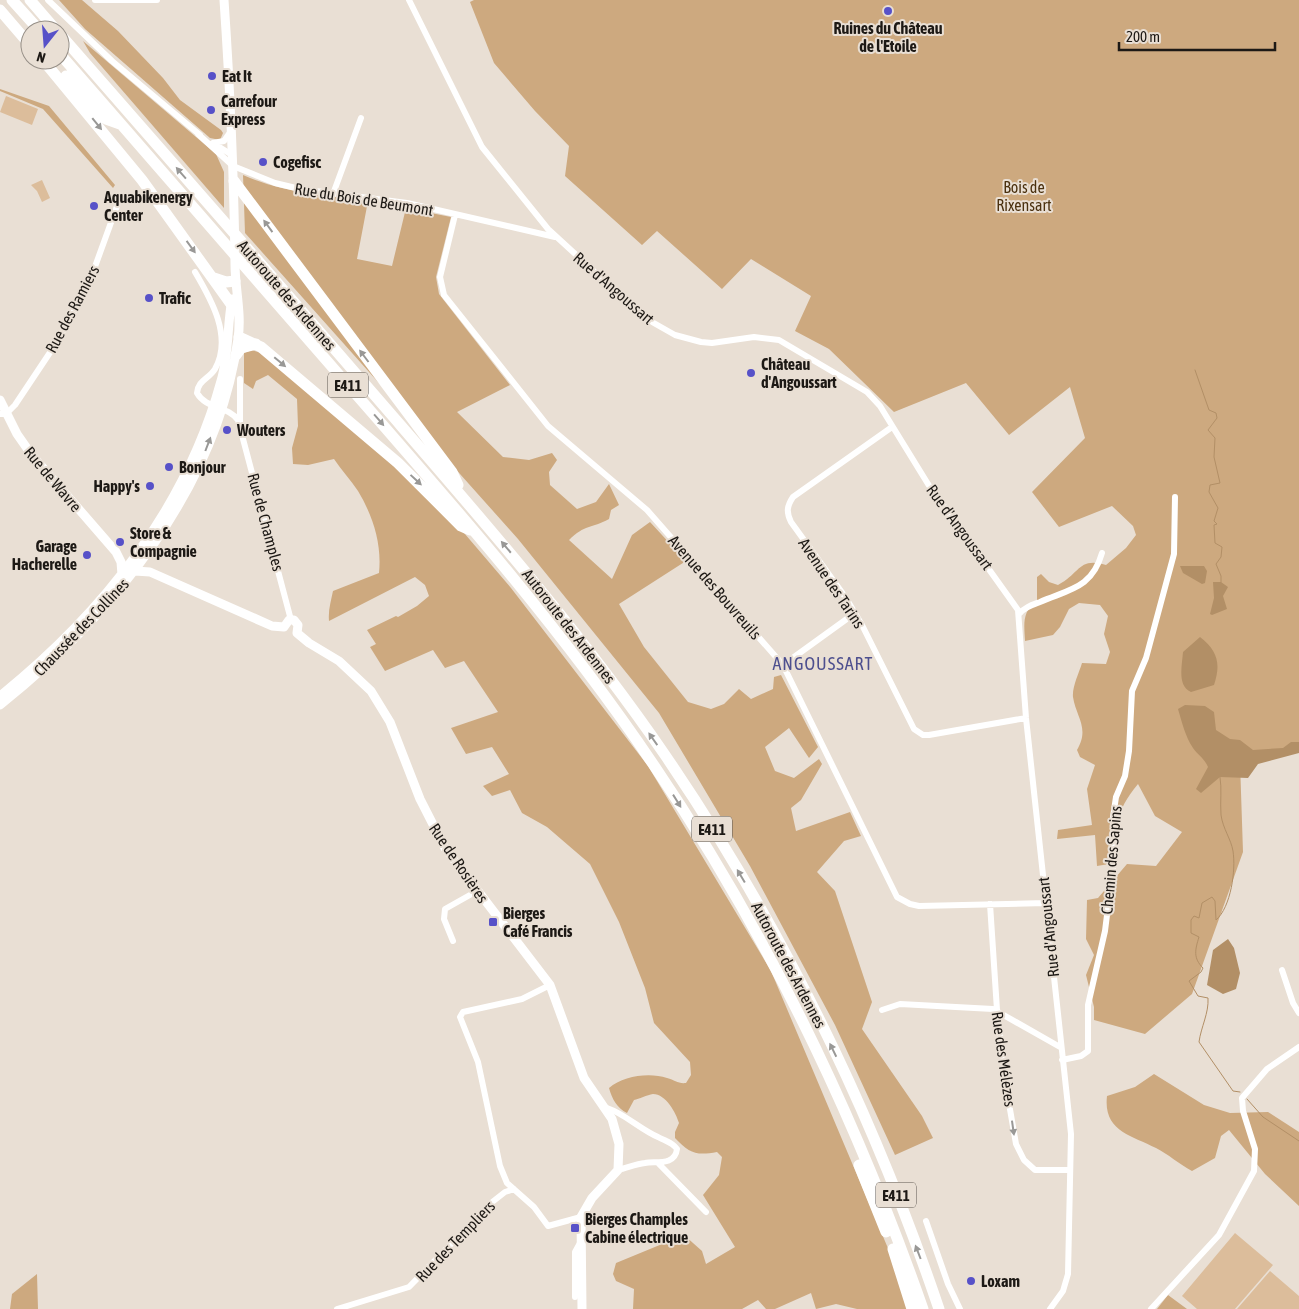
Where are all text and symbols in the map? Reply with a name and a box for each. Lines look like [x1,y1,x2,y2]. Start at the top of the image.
marker: Ruines du Château de l'Etoile [882,5,894,17]
place label: Ruines du Château de l'Etoile [833,19,943,55]
north arrow [20,20,70,70]
scale bar [1119,20,1275,52]
text: 200 m [1126,28,1160,45]
text: N [35,49,47,66]
place label: Eat It [222,67,252,85]
marker: Eat It [206,70,218,82]
place label: Carrefour Express [221,92,277,128]
marker: Carrefour Express [205,104,217,116]
one-way arrow [91,117,102,130]
place label: Cogefisc [273,153,321,171]
marker: Cogefisc [257,156,269,168]
one-way arrow [175,167,187,179]
park label: Bois de Rixensart [996,178,1052,214]
street label: Rue du Bois de Beumont [293,179,435,219]
place label: Aquabikenergy Center [103,188,193,224]
marker: Aquabikenergy Center [88,200,100,212]
one-way arrow [262,220,273,233]
street label: Autoroute des Ardennes [234,236,340,354]
one-way arrow [186,240,196,254]
street label: Rue d'Angoussart [569,248,658,329]
street label: Rue des Ramiers [41,262,103,356]
place label: Trafic [159,289,191,307]
marker: Trafic [143,292,155,304]
one-way arrow [359,350,370,363]
place label: Château d'Angoussart [761,355,837,391]
one-way arrow [273,357,286,368]
marker: Château d'Angoussart [745,367,757,379]
road number: E411 [328,372,368,398]
one-way arrow [373,413,385,425]
place label: Wouters [236,421,286,439]
marker: Wouters [221,424,233,436]
one-way arrow [204,436,212,451]
street label: Rue de Wavre [21,443,85,515]
place label: Bonjour [179,458,226,476]
marker: Bonjour [163,461,175,473]
street label: Rue de Champles [243,471,288,574]
one-way arrow [410,474,422,486]
place label: Happy's [93,477,140,495]
marker: Happy's [144,480,156,492]
street label: Rue d'Angoussart [922,481,997,574]
place label: Store & Compagnie [130,524,197,560]
street label: Avenue des Bouvreuils [665,531,765,643]
street label: Avenue des Tarins [795,535,869,632]
marker: Store & Compagnie [114,536,126,548]
place label: Garage Hacherelle [12,537,77,573]
one-way arrow [500,541,511,554]
marker: Garage Hacherelle [81,549,93,561]
street label: Autoroute des Ardennes [519,565,619,687]
street label: Chaussée des Collines [30,574,132,679]
district label: ANGOUSSART [773,653,873,674]
one-way arrow [648,732,658,746]
one-way arrow [672,794,681,807]
street label: Chemin des Sapins [1097,805,1126,915]
road number: E411 [692,816,732,842]
street label: Rue de Rosières [426,820,492,906]
one-way arrow [736,869,745,882]
street label: Rue d'Angoussart [1034,875,1063,978]
street label: Autoroute des Ardennes [748,899,830,1031]
place label: Bierges Café Francis [503,904,573,940]
marker: Bierges Café Francis [487,916,499,928]
street label: Rue des Mélèzes [988,1010,1020,1108]
one-way arrow [829,1043,837,1057]
one-way arrow [1009,1120,1017,1136]
road number: E411 [876,1182,916,1208]
street label: Rue des Templiers [412,1196,499,1286]
place label: Bierges Champles Cabine électrique [585,1210,688,1246]
marker: Bierges Champles Cabine électrique [569,1222,581,1234]
one-way arrow [914,1244,921,1259]
place label: Loxam [981,1272,1020,1290]
marker: Loxam [965,1275,977,1287]

